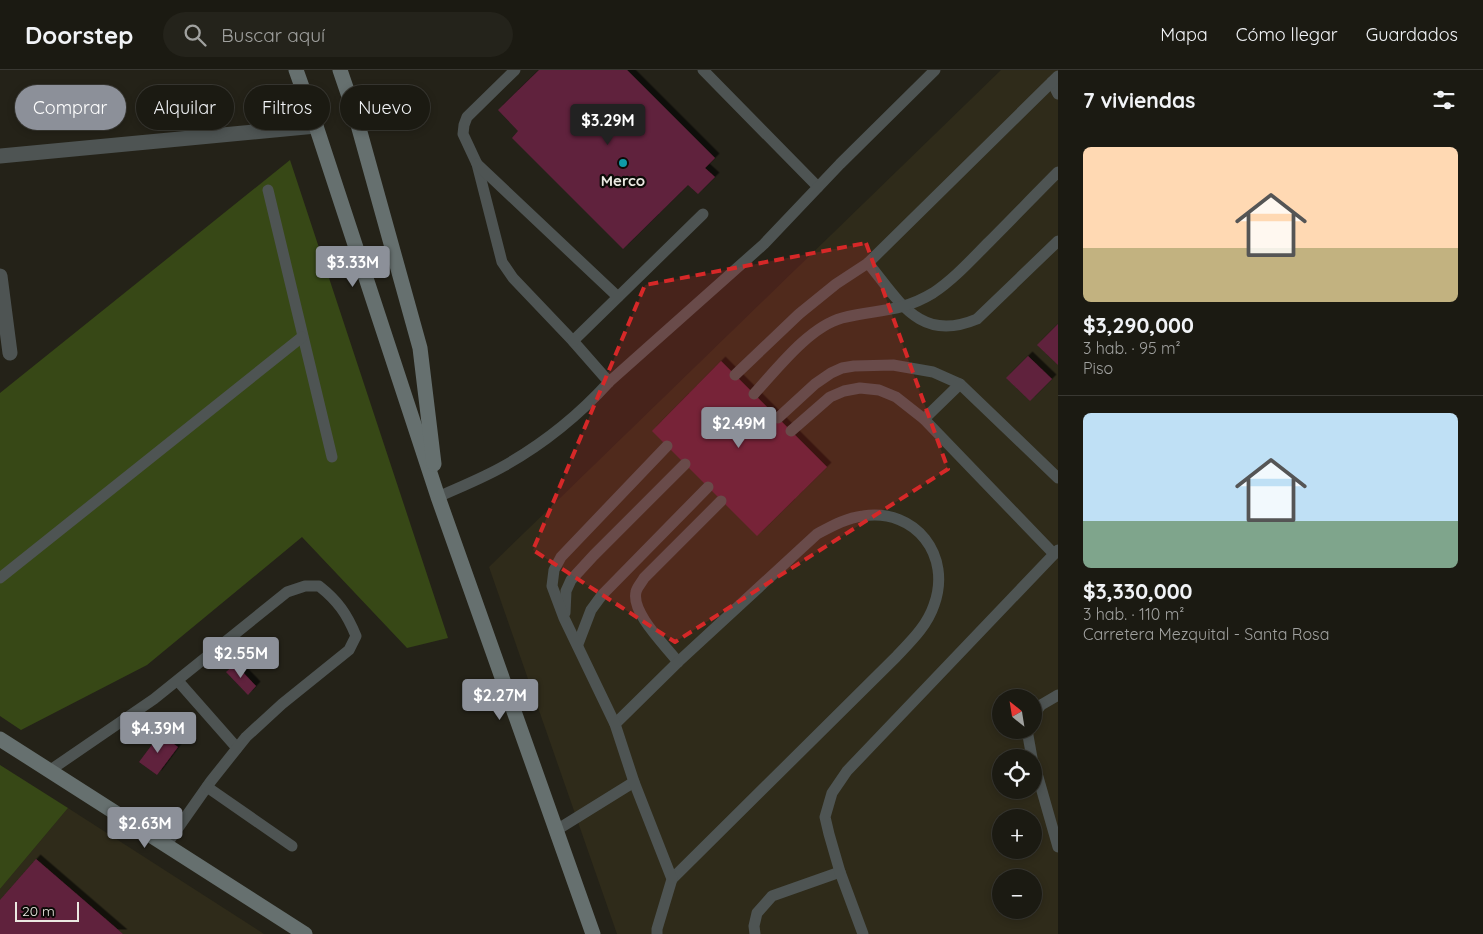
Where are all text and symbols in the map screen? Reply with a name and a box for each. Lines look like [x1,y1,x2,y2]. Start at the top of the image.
search box [163,12,513,57]
text: Doorstep [25,20,133,50]
icon: search [181,21,209,49]
text: Buscar aquí [221,23,325,47]
text: Mapa [1160,23,1208,46]
text: Cómo llegar [1236,23,1338,46]
text: Guardados [1366,23,1458,46]
chip: Comprar [15,85,126,130]
chip: Alquilar [136,85,234,130]
chip: Filtros [244,85,330,130]
chip: Nuevo [340,85,430,130]
icon: filters [1430,86,1458,114]
text: 7 viviendas [1083,87,1195,113]
pin: $3.29M [567,104,649,146]
text: $3.29M [581,110,635,130]
marker: Merco [617,157,629,169]
place label: Merco [601,171,645,190]
icon: home [1226,180,1316,270]
pin: $3.33M [312,246,394,288]
text: $3.33M [327,252,379,272]
text: $3,290,000 [1083,312,1194,338]
text: 3 hab. · 95 m² [1083,338,1181,358]
text: Piso [1083,358,1113,378]
pin: $2.49M [698,406,780,449]
text: $2.49M [712,413,766,433]
icon: home [1226,445,1316,535]
text: $3,330,000 [1083,578,1193,604]
text: 3 hab. · 110 m² [1083,604,1184,624]
text: Carretera Mezquital - Santa Rosa [1083,624,1329,644]
pin: $2.55M [200,636,282,679]
text: $2.55M [214,643,268,663]
pin: $2.27M [459,678,541,721]
text: $2.27M [473,685,527,705]
north arrow [992,689,1042,739]
map controls [992,689,1042,919]
pin: $4.39M [117,712,199,754]
text: $4.39M [131,718,185,738]
button: locate [992,749,1042,799]
pin: $2.63M [104,806,186,849]
button: + [992,809,1042,859]
text: $2.63M [118,813,172,833]
button: − [992,869,1042,919]
scale bar [15,899,79,922]
text: 20 m [22,902,55,920]

